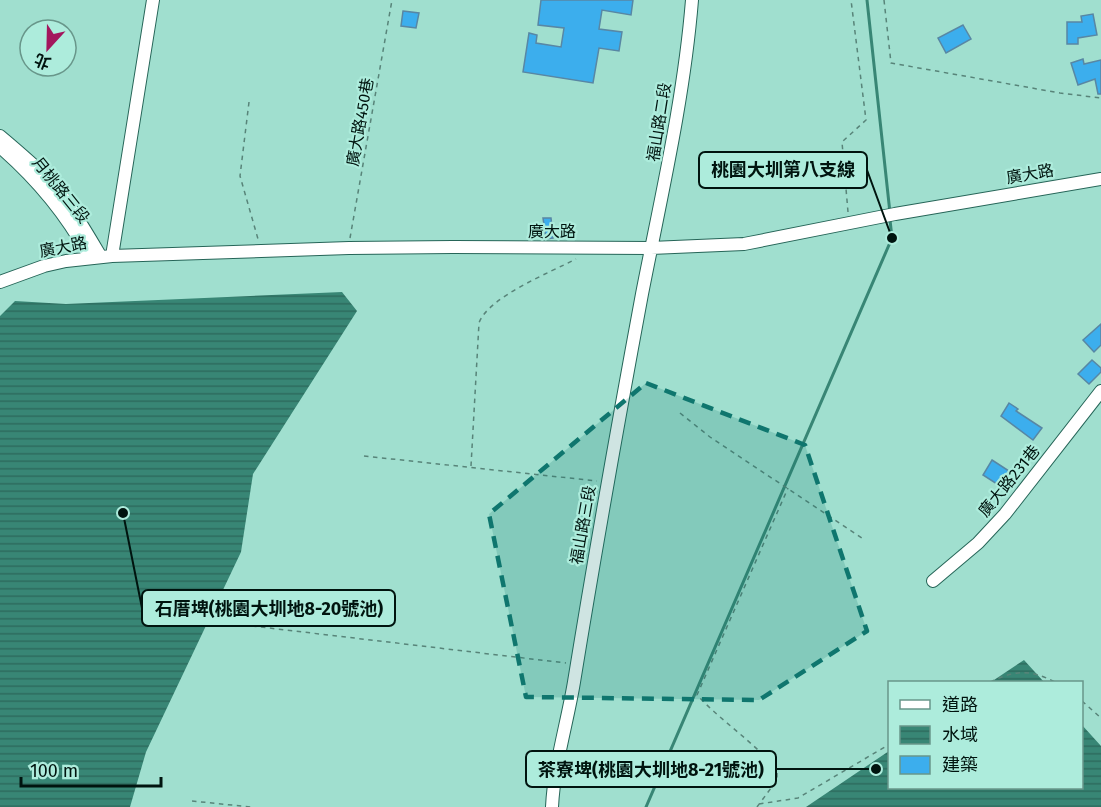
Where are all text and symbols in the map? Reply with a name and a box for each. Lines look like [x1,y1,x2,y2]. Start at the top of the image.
north arrow [18,18,78,78]
text: 北 [32,50,54,73]
street label: 廣大路450巷 [343,76,377,168]
street label: 福山路二段 [643,81,675,163]
callout: 桃園大圳第八支線 [699,152,867,188]
street label: 月桃路三段 [28,153,94,227]
text: 桃園大圳第八支線 [711,159,855,181]
street label: 廣大路 [1005,160,1055,188]
street label: 廣大路 [528,222,576,241]
street label: 廣大路 [38,233,88,261]
street label: 廣大路231巷 [974,441,1044,521]
street label: 福山路三段 [567,484,599,566]
callout: 石厝埤(桃園大圳地8-20號池) [142,590,395,626]
text: 石厝埤(桃園大圳地8-20號池) [155,598,383,620]
legend [888,681,1083,789]
text: 道路 [942,694,978,716]
text: 水域 [942,724,978,746]
scale bar [21,750,160,788]
callout: 茶寮埤(桃園大圳地8-21號池) [526,751,776,787]
text: 建築 [942,754,978,776]
text: 茶寮埤(桃園大圳地8-21號池) [538,759,764,781]
text: 100 m [30,760,78,782]

